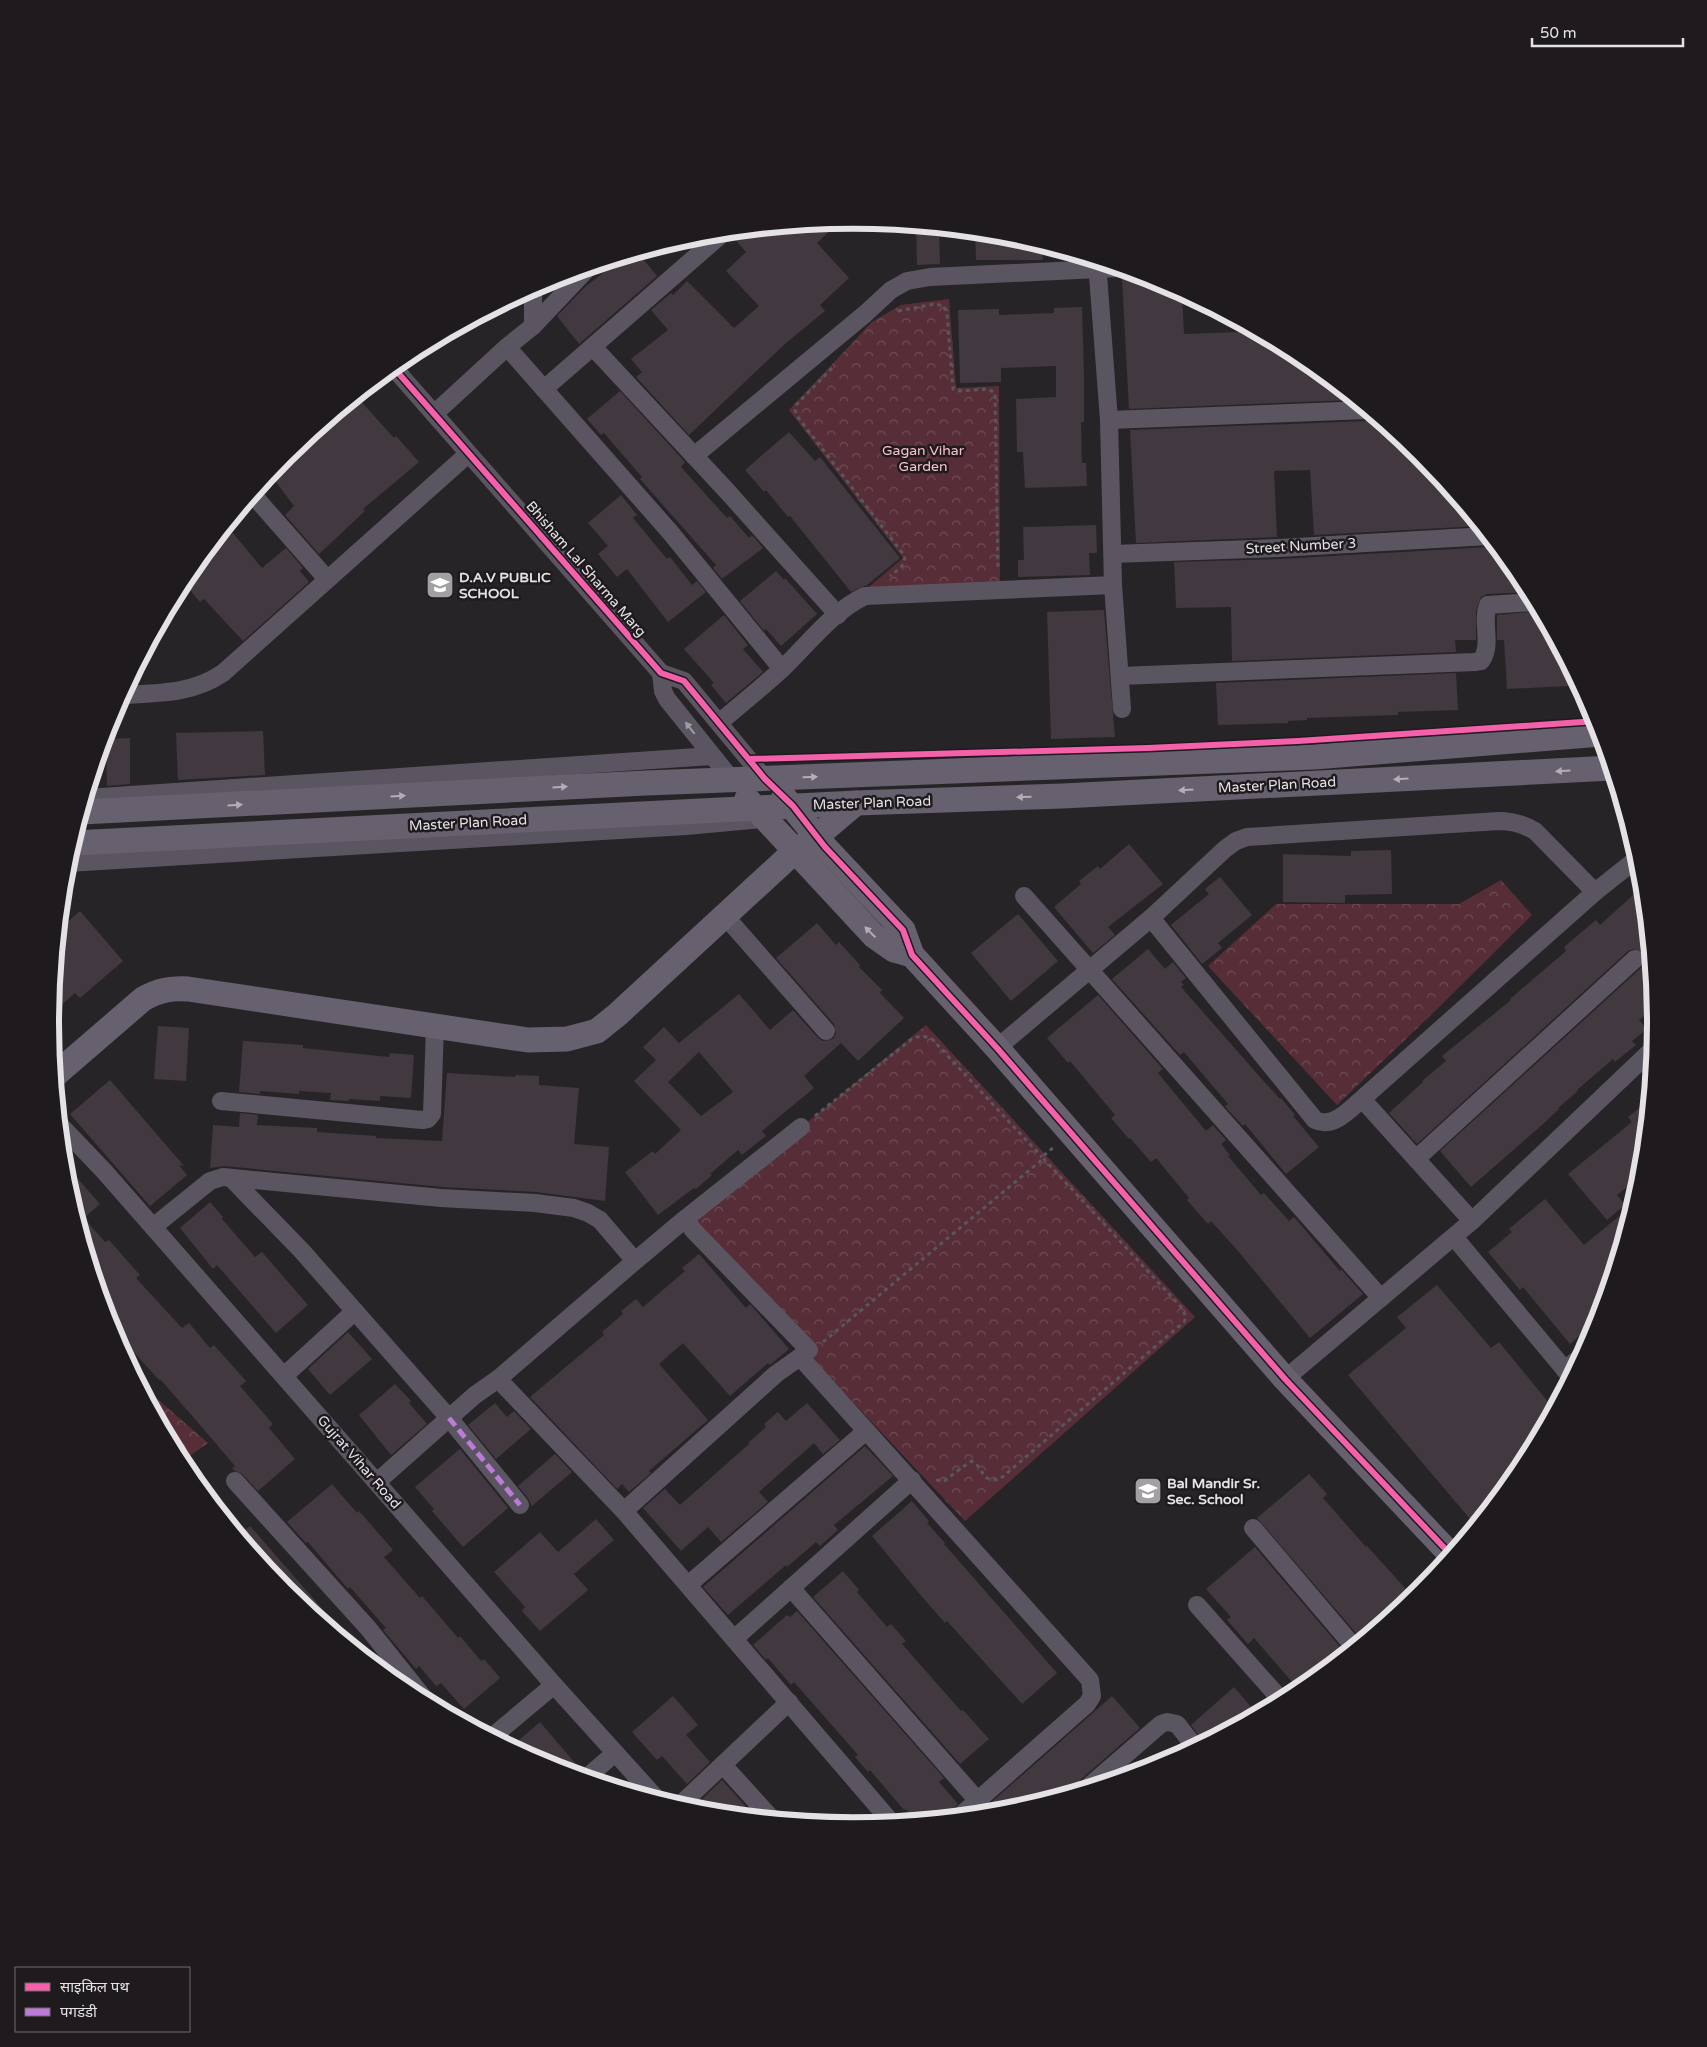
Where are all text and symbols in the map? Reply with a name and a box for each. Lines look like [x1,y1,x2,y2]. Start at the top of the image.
scale bar [1532,15,1683,47]
text: 50 m [1540,24,1577,42]
park label: Gagan Vihar Garden [882,442,965,475]
street label: Bhisham Lal Sharma Marg [522,498,650,640]
street label: Street Number 3 [1245,535,1357,557]
place label: D.A.V PUBLIC SCHOOL [459,569,551,602]
school or university icon: D.A.V PUBLIC SCHOOL [425,570,455,600]
one-way arrow [685,722,696,735]
one-way arrow [1555,767,1571,775]
one-way arrow [802,773,818,781]
street label: Master Plan Road [1218,773,1336,797]
one-way arrow [1392,775,1408,783]
one-way arrow [552,783,568,791]
one-way arrow [1178,786,1194,794]
one-way arrow [390,792,406,800]
street label: Master Plan Road [813,792,931,814]
one-way arrow [1015,794,1031,802]
one-way arrow [228,800,244,808]
street label: Master Plan Road [409,811,527,835]
one-way arrow [864,926,876,938]
street label: Gujrat Vihar Road [314,1412,404,1512]
place label: Bal Mandir Sr. Sec. School [1167,1475,1260,1508]
school or university icon: Bal Mandir Sr. Sec. School [1133,1476,1163,1506]
legend [15,1967,190,2032]
text: साइकिल पथ [60,1978,129,1996]
text: पगडंडी [60,2003,98,2021]

